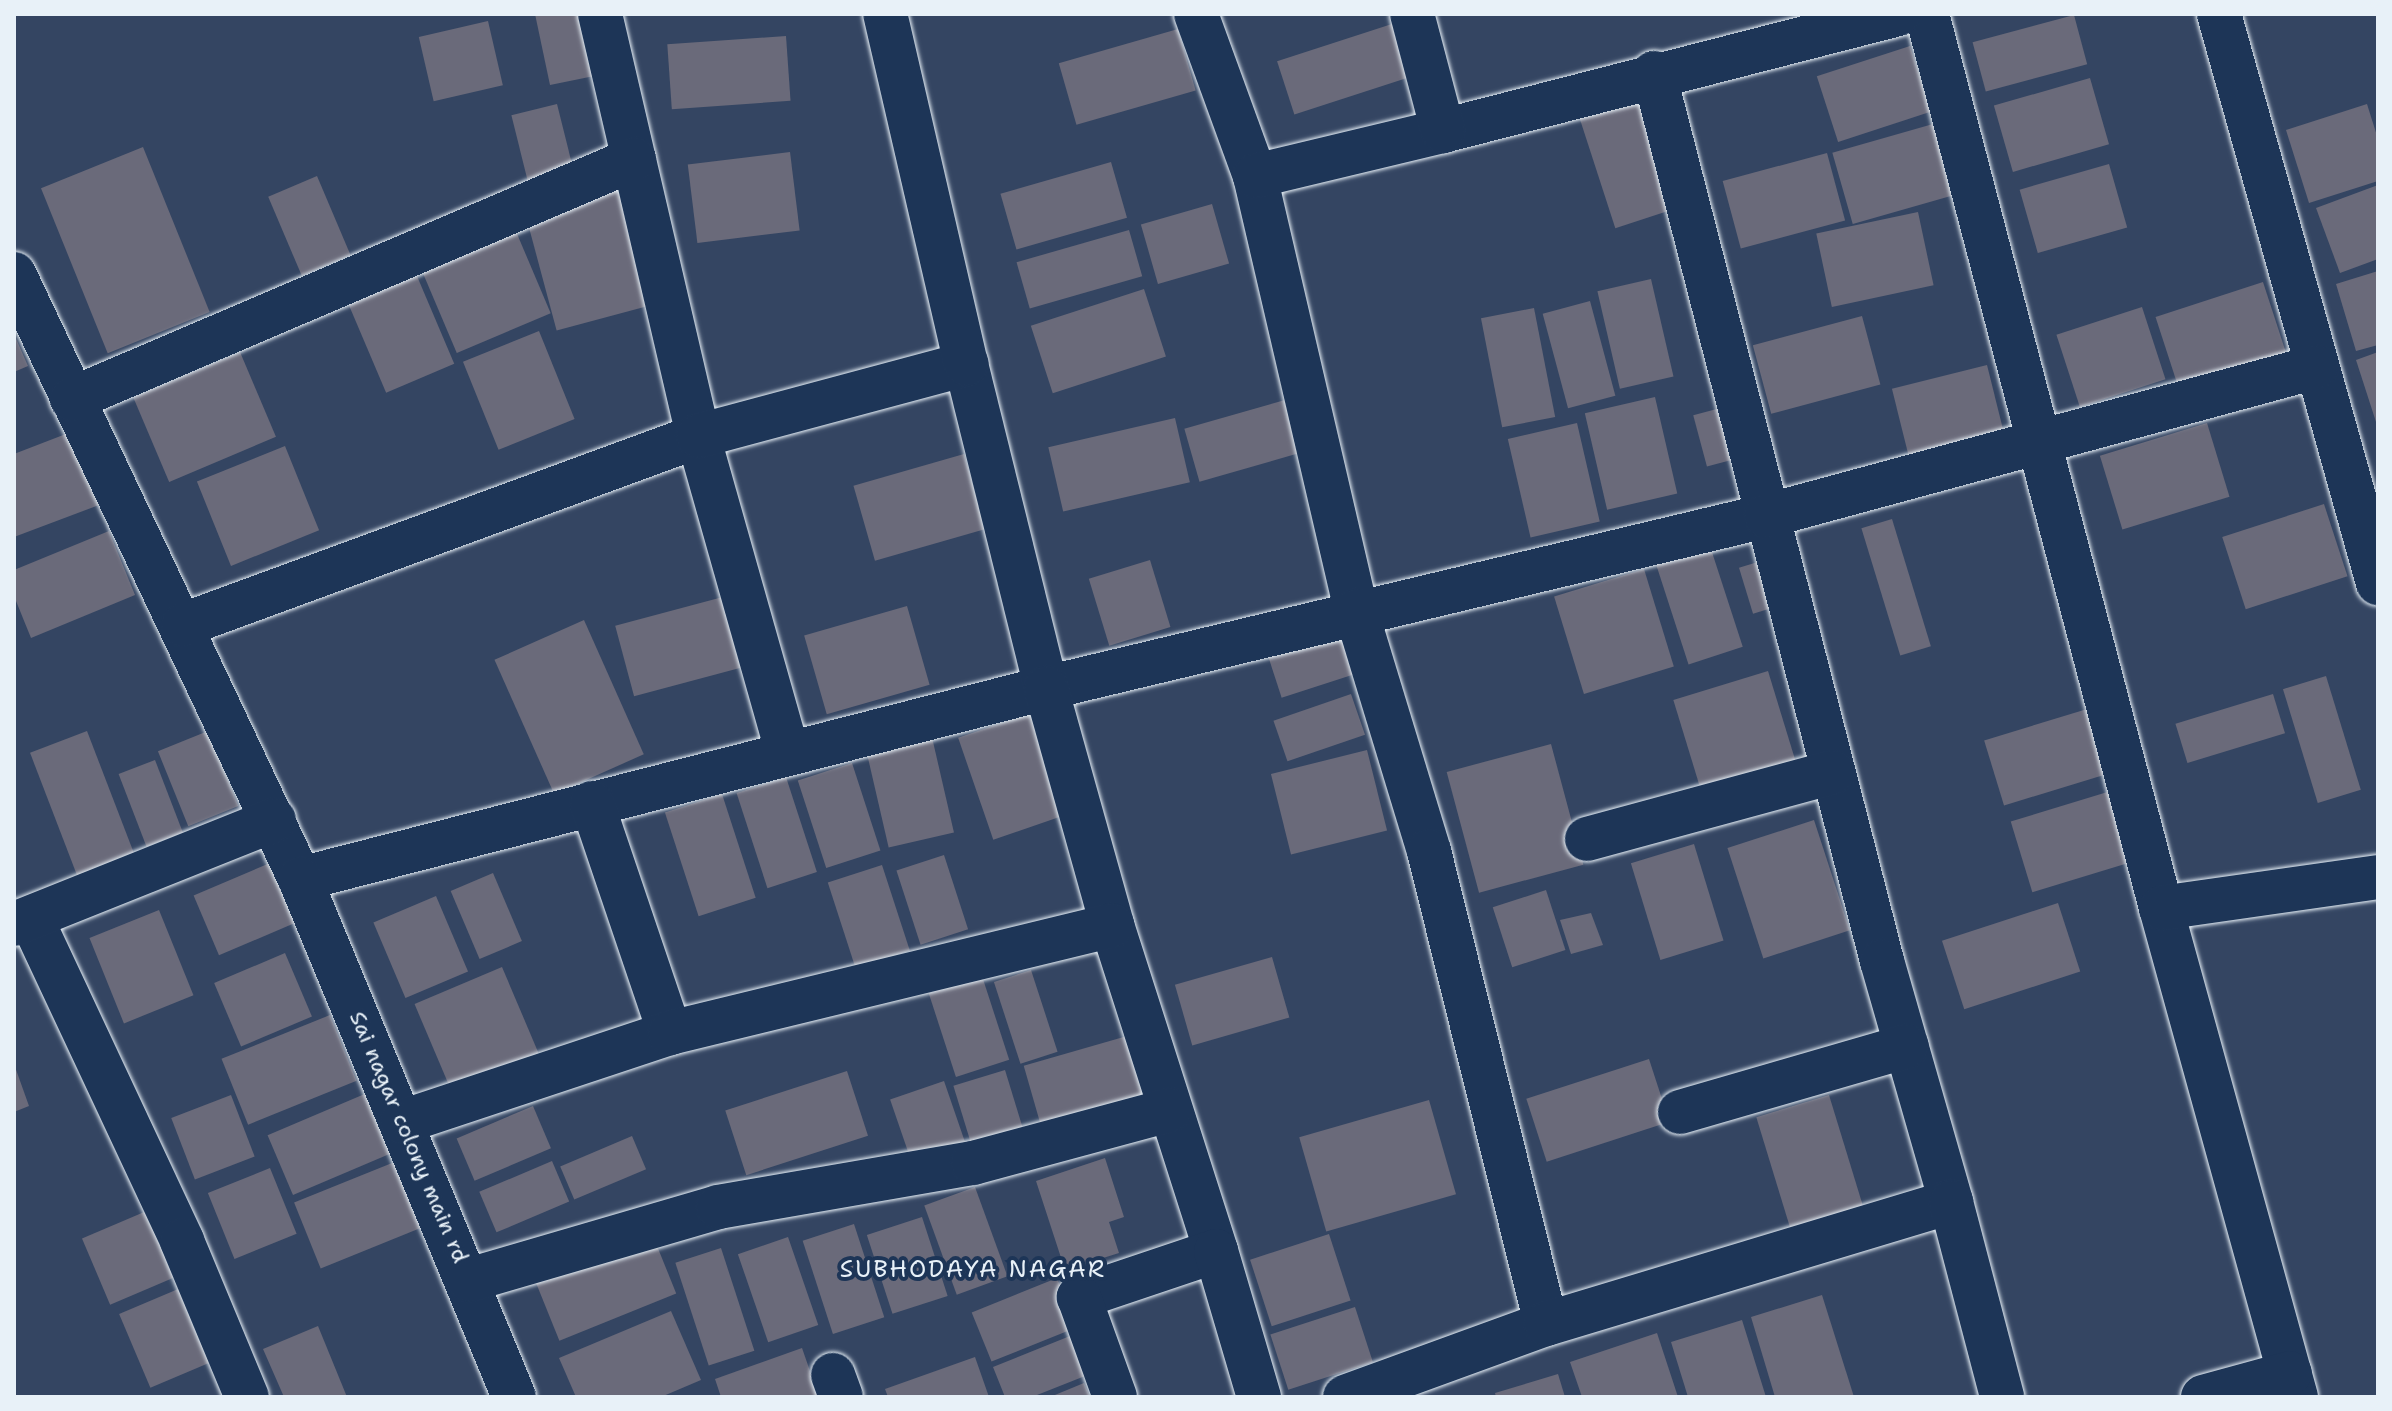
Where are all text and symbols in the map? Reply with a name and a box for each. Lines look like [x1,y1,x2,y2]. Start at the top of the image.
street label: Sai nagar colony main rd [344,1007,474,1267]
district label: SUBHODAYA NAGAR [840,1256,1106,1284]

